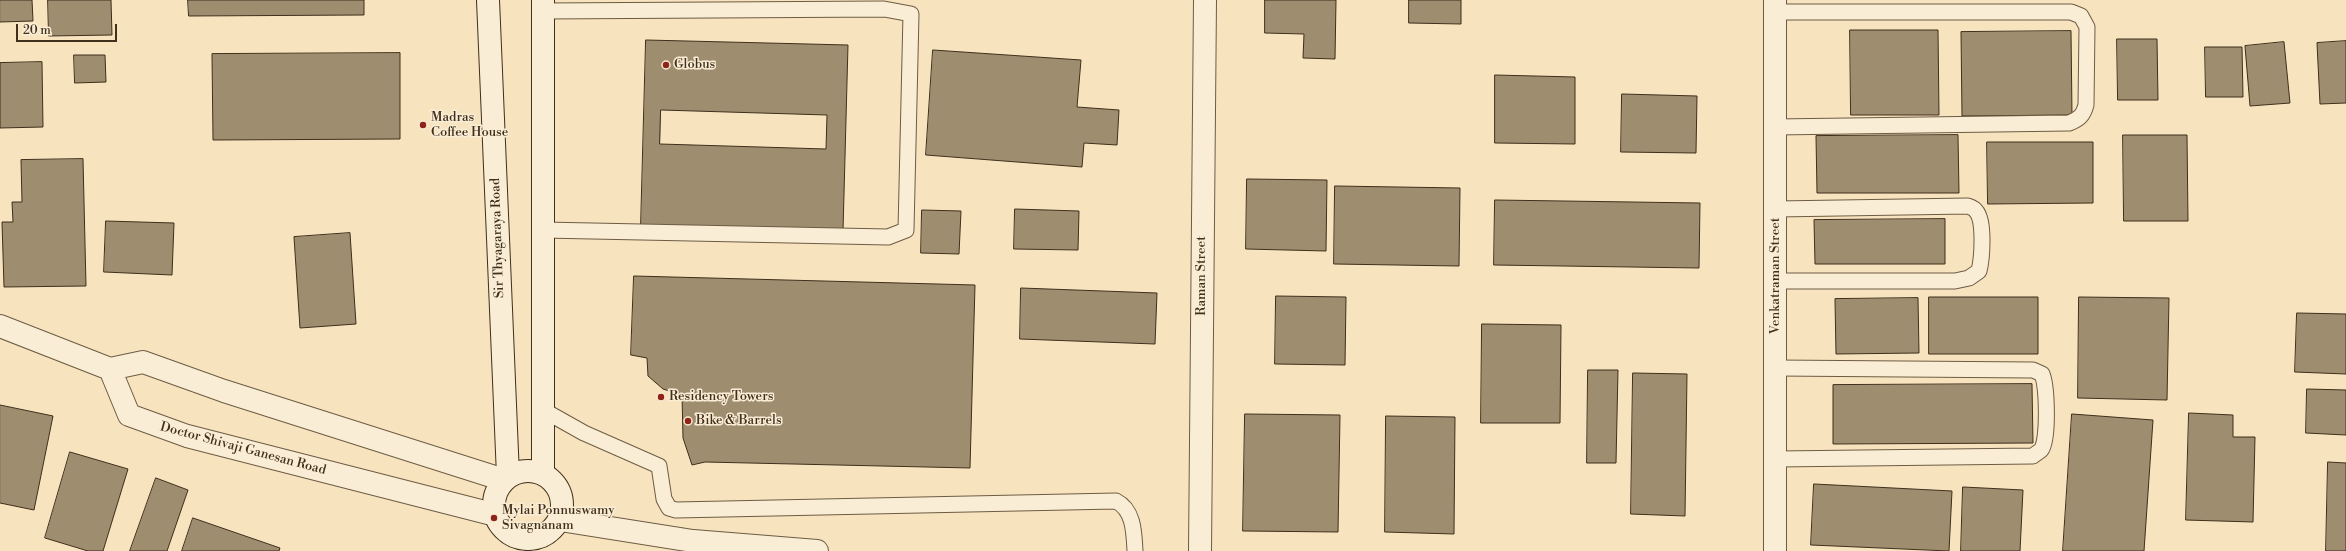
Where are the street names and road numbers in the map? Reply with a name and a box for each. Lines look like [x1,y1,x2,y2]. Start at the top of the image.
street label: Sir Thyagaraya Road [488,178,508,298]
street label: Venkatraman Street [1768,218,1784,334]
street label: Raman Street [1194,236,1210,316]
street label: Doctor Shivaji Ganesan Road [158,419,328,479]

